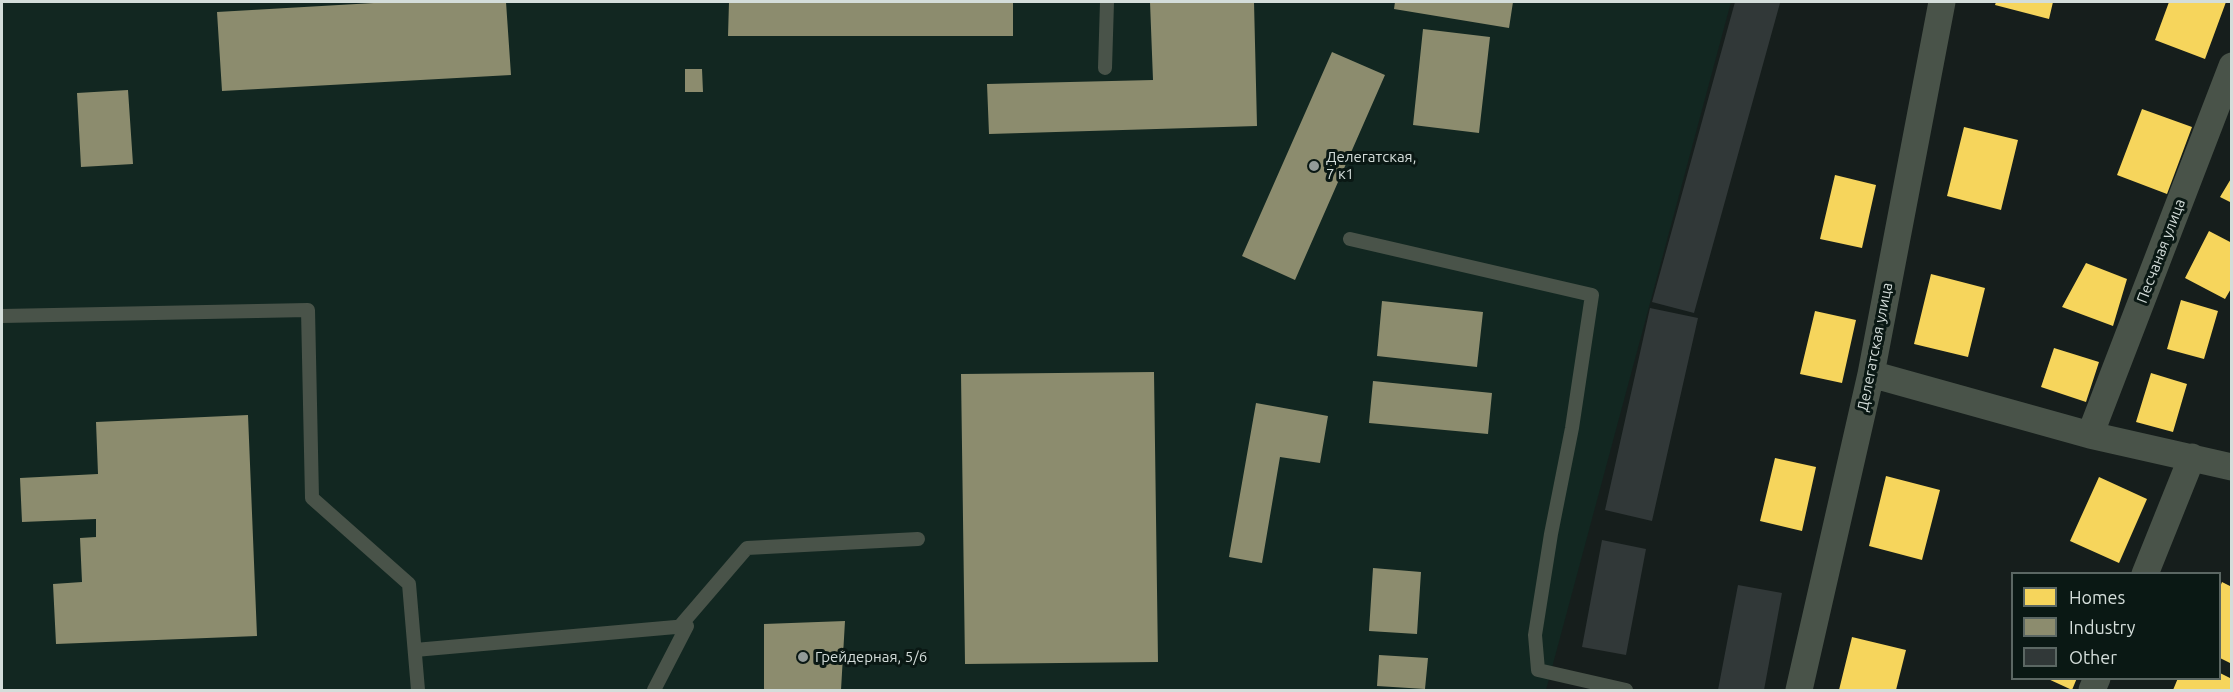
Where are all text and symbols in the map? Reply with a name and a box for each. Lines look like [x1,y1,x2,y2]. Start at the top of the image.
place label: Делегатская, 7 к1 [1326,148,1416,183]
marker: Делегатская, 7 к1 [1307,159,1321,173]
street label: Песчаная улица [2133,196,2189,306]
street label: Делегатская улица [1854,281,1896,413]
legend [2011,572,2221,680]
text: Homes [2069,587,2125,607]
text: Industry [2069,617,2135,637]
text: Other [2069,647,2117,667]
place label: Грейдерная, 5/6 [815,648,927,666]
marker: Грейдерная, 5/6 [796,650,810,664]

